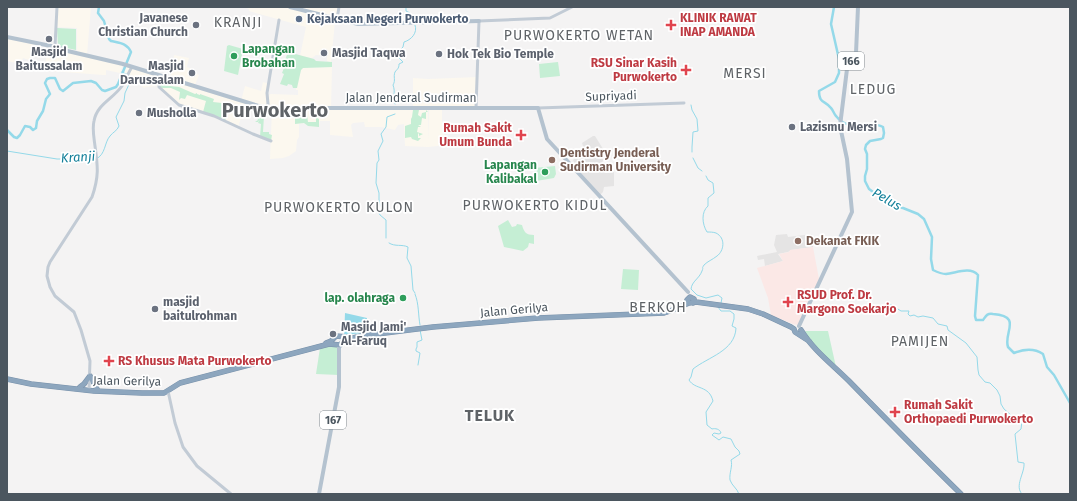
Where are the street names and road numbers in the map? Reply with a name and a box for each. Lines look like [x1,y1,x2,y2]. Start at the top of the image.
road number: 166 [838,52,864,70]
street label: Supriyadi [585,88,637,104]
street label: Jalan Jenderal Sudirman [345,91,477,105]
street label: Jalan Gerilya [480,300,548,320]
street label: Jalan Gerilya [93,373,161,389]
road number: 167 [320,411,346,429]

